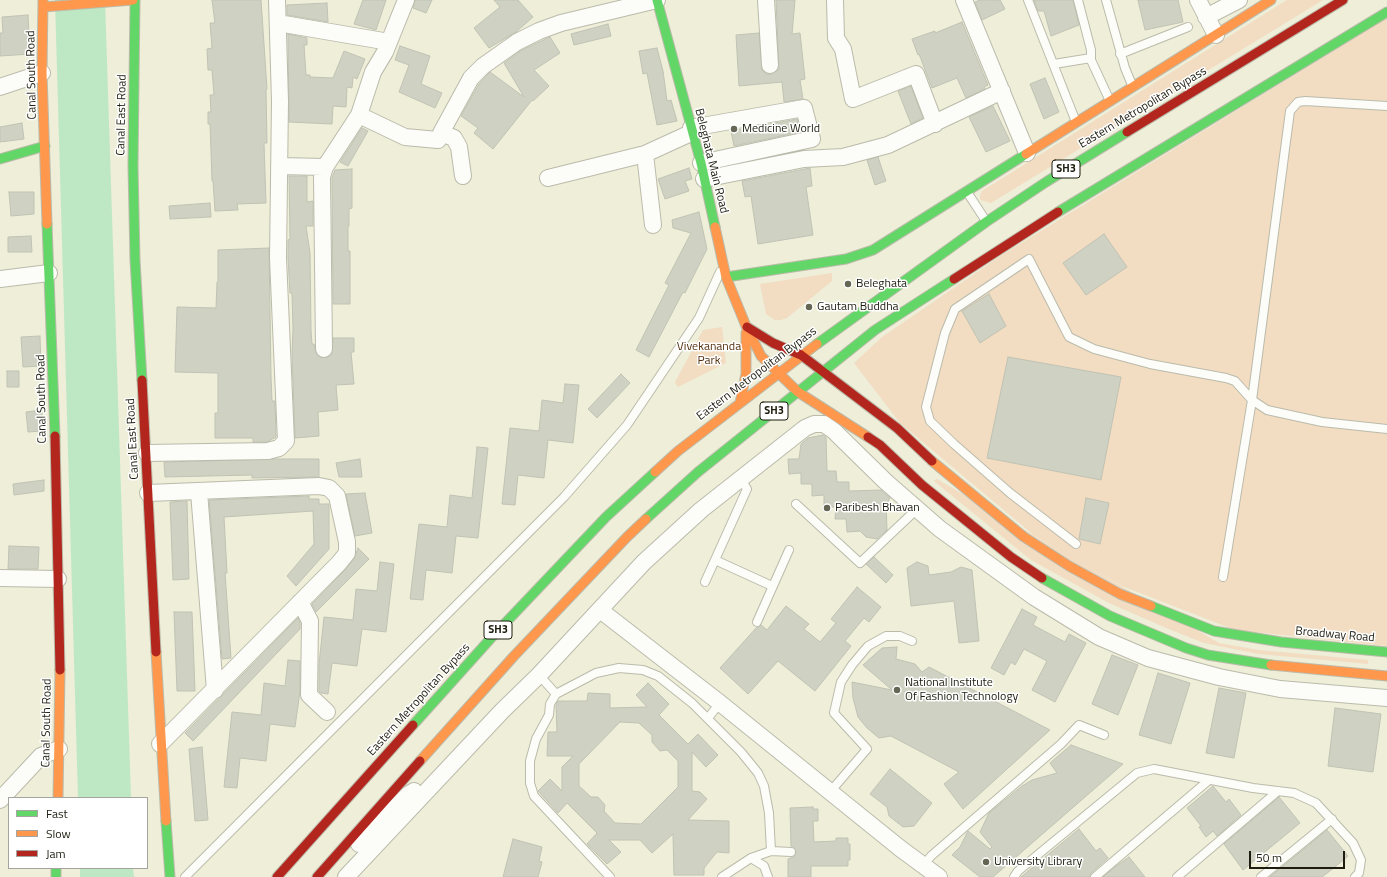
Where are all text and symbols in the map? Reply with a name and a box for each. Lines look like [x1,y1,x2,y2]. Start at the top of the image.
street label: Canal South Road [24,30,40,120]
street label: Eastern Metropolitan Bypass [1077,64,1209,152]
street label: Canal East Road [114,74,130,156]
street label: Beleghata Main Road [691,107,731,215]
place label: Medicine World [742,122,820,136]
marker: Medicine World [729,124,739,134]
road number: SH3 [1052,160,1080,178]
place label: Beleghata [856,277,907,291]
marker: Beleghata [843,279,853,289]
place label: Gautam Buddha [817,300,899,314]
marker: Gautam Buddha [804,302,814,312]
street label: Eastern Metropolitan Bypass [694,324,820,424]
park label: Vivekananda Park [677,340,741,368]
street label: Canal South Road [34,354,50,444]
street label: Canal East Road [124,398,142,480]
road number: SH3 [760,402,788,420]
place label: Paribesh Bhavan [835,501,920,515]
marker: Paribesh Bhavan [822,503,832,513]
road number: SH3 [484,621,512,639]
street label: Broadway Road [1295,624,1375,646]
street label: Eastern Metropolitan Bypass [365,641,473,759]
place label: National Institute Of Fashion Technology [905,676,1018,704]
street label: Canal South Road [39,678,55,768]
marker: National Institute Of Fashion Technology [892,685,902,695]
legend [8,797,148,869]
text: Fast [46,804,68,823]
text: Slow [46,824,71,843]
scale bar [1251,843,1347,869]
text: Jam [46,844,66,863]
text: 50 m [1256,848,1282,867]
place label: University Library [994,855,1082,869]
marker: University Library [981,857,991,867]

